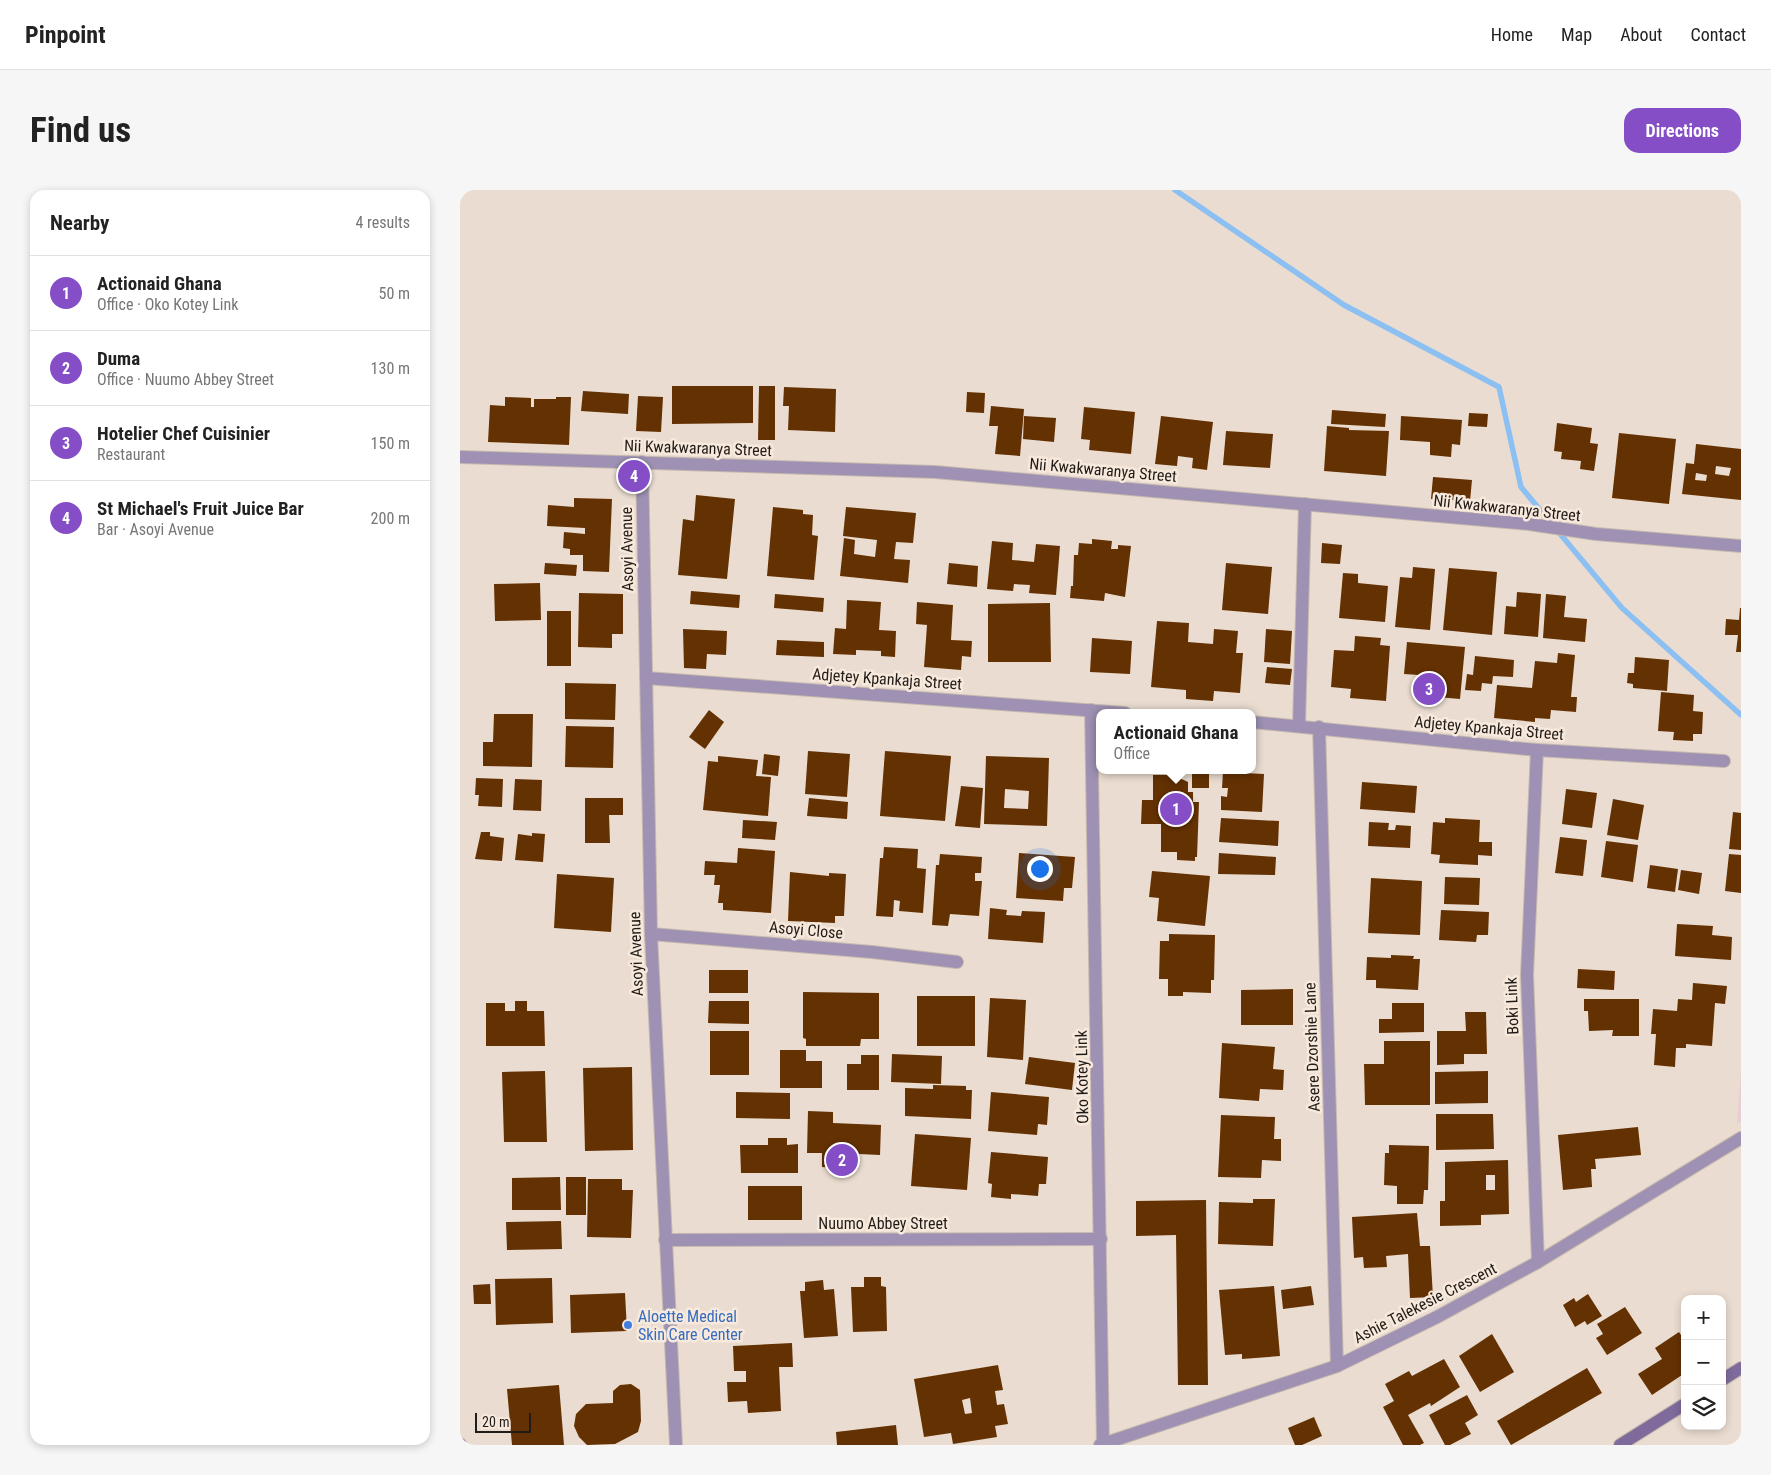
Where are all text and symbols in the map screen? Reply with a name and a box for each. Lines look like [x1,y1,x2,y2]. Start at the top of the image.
text: Pinpoint [25,21,106,49]
text: Home [1491,24,1533,45]
text: Map [1561,24,1592,45]
text: About [1620,24,1662,45]
text: Contact [1690,24,1746,45]
button: Directions [1624,108,1741,153]
text: Find us [30,110,131,151]
text: Nearby [50,211,109,235]
text: 4 results [355,213,410,232]
text: Actionaid Ghana [97,272,222,295]
text: 1 [62,284,70,303]
text: 50 m [378,284,410,303]
text: Office · Oko Kotey Link [97,295,238,314]
text: Duma [97,347,140,370]
text: 2 [62,359,70,378]
text: 130 m [371,359,410,378]
text: Office · Nuumo Abbey Street [97,370,274,389]
text: Hotelier Chef Cuisinier [97,422,270,445]
text: 3 [62,434,70,453]
text: 150 m [371,434,410,453]
street label: Nii Kwakwaranya Street [624,436,772,460]
text: Restaurant [97,445,165,464]
street label: Nii Kwakwaranya Street [1029,454,1178,486]
pin: 4 [618,457,650,495]
street label: Nii Kwakwaranya Street [1432,491,1582,525]
text: St Michael's Fruit Juice Bar [97,497,304,520]
street label: Asoyi Avenue [617,507,637,591]
text: 4 [62,509,70,528]
text: 200 m [371,509,410,528]
text: Bar · Asoyi Avenue [97,520,214,539]
street label: Adjetey Kpankaja Street [812,664,963,694]
pin: 3 [1413,670,1445,708]
popup [1096,709,1256,774]
street label: Adjetey Kpankaja Street [1414,712,1565,744]
text: Actionaid Ghana [1114,721,1238,744]
text: Office [1114,744,1150,763]
pin: 1 [1160,790,1192,828]
your location [1027,856,1053,882]
street label: Asoyi Avenue [625,911,647,997]
street label: Asoyi Close [768,917,844,943]
street label: Boki Link [1501,976,1522,1035]
street label: Asere Dzorshie Lane [1300,982,1324,1112]
street label: Oko Kotey Link [1072,1029,1092,1124]
pin: 2 [826,1141,858,1179]
street label: Nuumo Abbey Street [818,1214,948,1233]
street label: Ashie Talekesie Crescent [1350,1259,1500,1347]
map controls [1681,1295,1726,1430]
button: + [1681,1295,1726,1340]
place label: Aloette Medical Skin Care Center [638,1307,743,1344]
marker: Aloette Medical Skin Care Center [622,1319,634,1331]
button: − [1681,1340,1726,1385]
button: layers [1681,1385,1726,1430]
scale bar [475,1410,531,1433]
text: 20 m [482,1414,510,1430]

